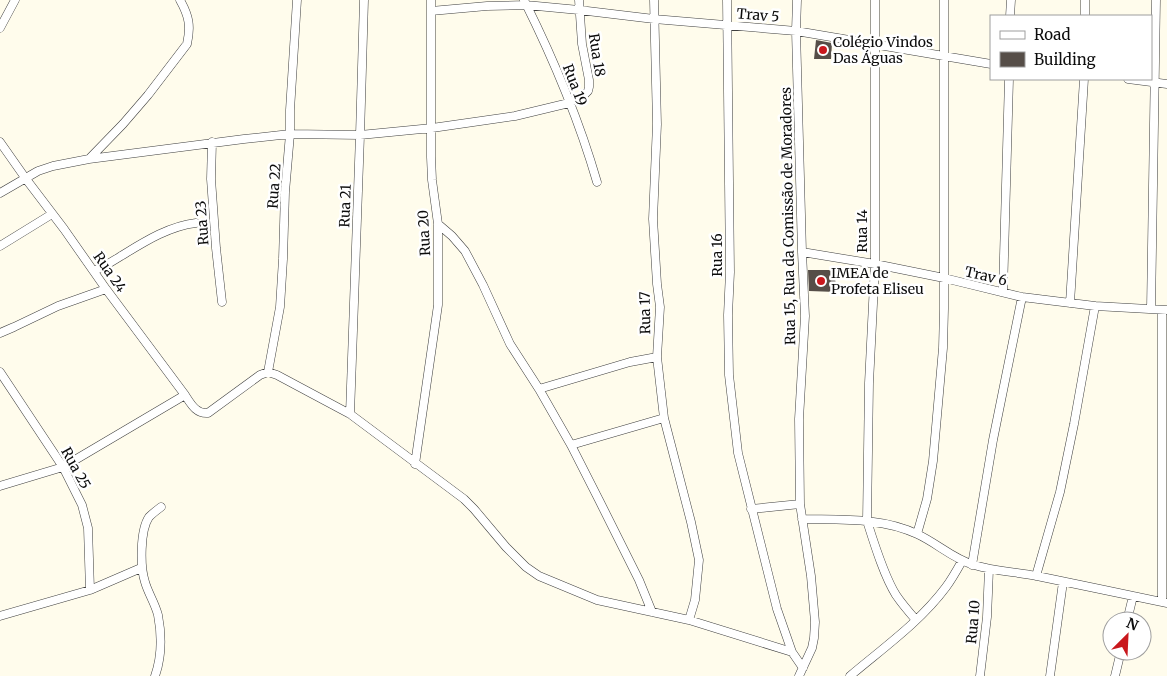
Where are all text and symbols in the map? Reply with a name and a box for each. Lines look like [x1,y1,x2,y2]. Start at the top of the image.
street label: Trav 5 [736,4,780,26]
legend [990,15,1152,80]
text: Road [1034,25,1070,44]
street label: Rua 18 [585,32,609,78]
place label: Colégio Vindos Das Águas [833,33,933,67]
marker: Colégio Vindos Das Águas [817,44,829,56]
text: Building [1034,50,1096,69]
street label: Rua 19 [559,62,591,108]
street label: Rua 15, Rua da Comissão de Moradores [777,87,799,345]
street label: Rua 22 [263,163,285,209]
street label: Rua 21 [335,184,355,228]
street label: Rua 23 [191,200,213,246]
street label: Rua 20 [414,209,434,257]
street label: Rua 14 [853,209,871,253]
street label: Rua 16 [708,233,726,277]
street label: Rua 24 [90,248,131,296]
street label: Trav 6 [963,262,1009,290]
place label: IMEA de Profeta Eliseu [831,264,924,298]
marker: IMEA de Profeta Eliseu [815,275,827,287]
street label: Rua 17 [636,292,654,334]
street label: Rua 25 [57,444,95,492]
street label: Rua 10 [962,599,984,645]
north arrow [1102,611,1152,661]
text: N [1124,614,1141,635]

